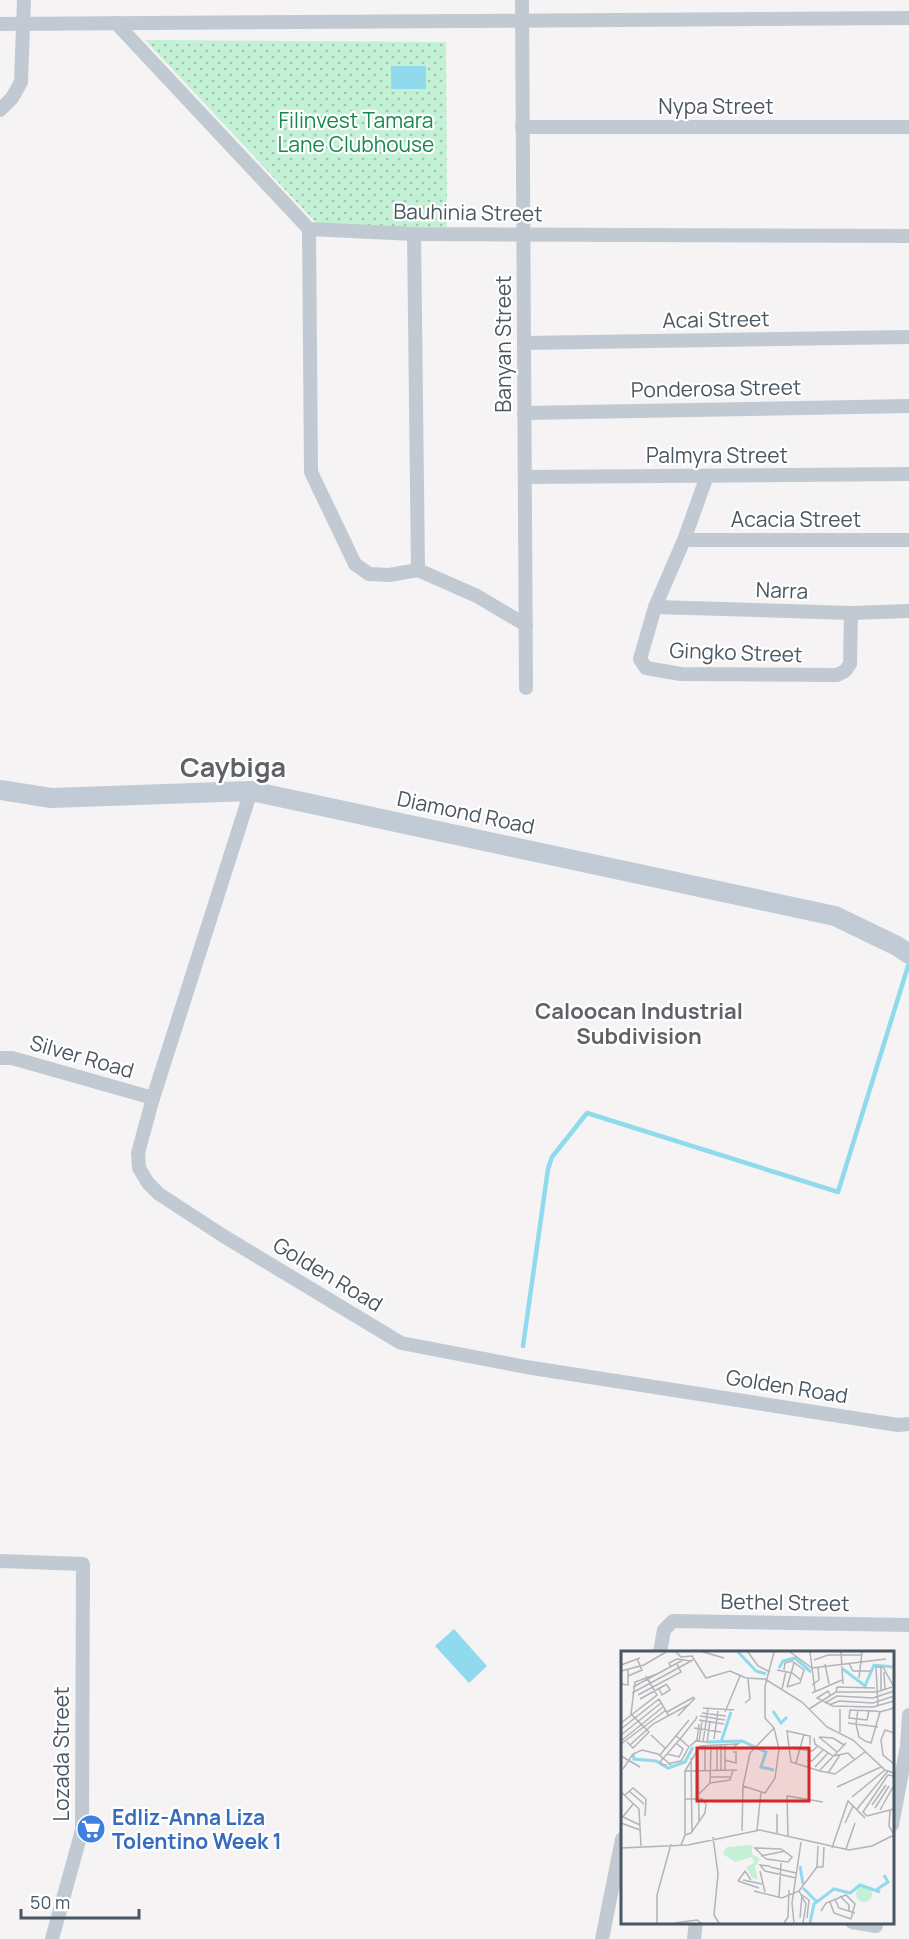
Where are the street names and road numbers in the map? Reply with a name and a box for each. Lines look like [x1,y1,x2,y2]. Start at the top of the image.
street label: Nypa Street [658,92,774,120]
street label: Bauhinia Street [393,197,543,227]
street label: Banyan Street [489,275,517,413]
street label: Acai Street [662,304,770,334]
street label: Ponderosa Street [631,373,801,403]
street label: Palmyra Street [646,441,788,469]
street label: Acacia Street [731,505,861,533]
street label: Narra [755,575,809,605]
street label: Gingko Street [669,636,803,668]
street label: Diamond Road [395,784,537,840]
street label: Silver Road [27,1028,137,1084]
street label: Golden Road [268,1230,388,1318]
street label: Golden Road [724,1363,850,1409]
street label: Bethel Street [720,1587,850,1617]
street label: Lozada Street [47,1687,75,1821]

